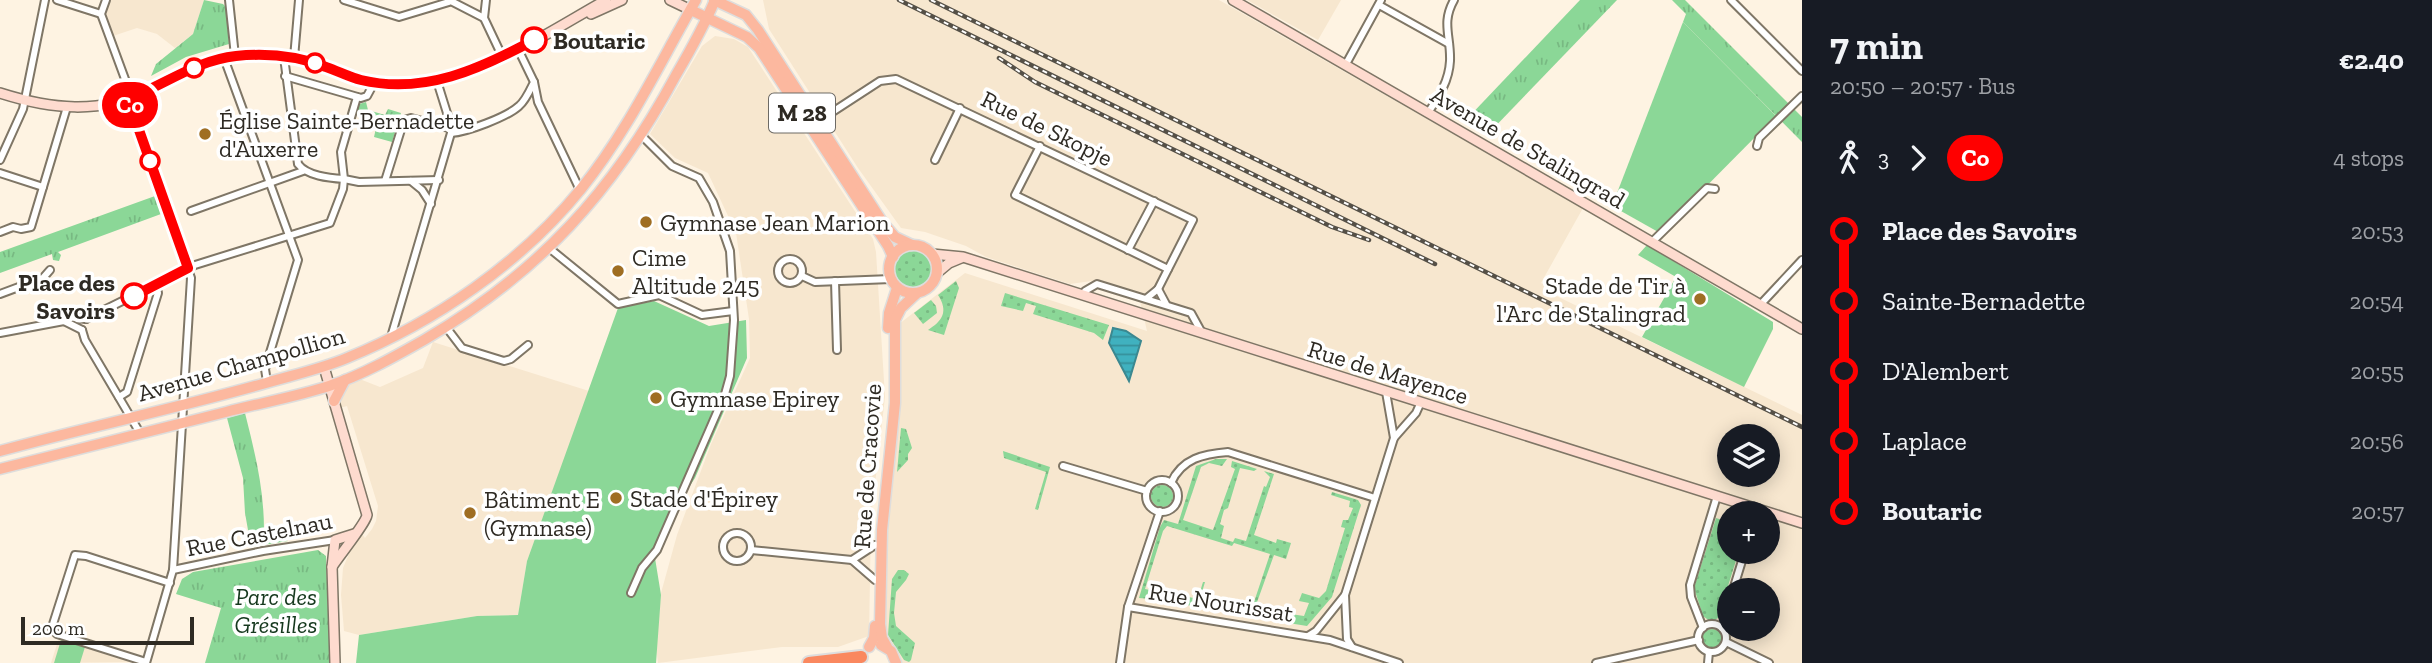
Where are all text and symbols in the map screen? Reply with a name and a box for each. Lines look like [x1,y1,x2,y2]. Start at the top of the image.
text: 7 min [1830,23,1923,69]
place label: Boutaric [553,26,645,55]
marker: Boutaric [521,27,547,53]
text: €2.40 [2339,44,2404,76]
unlabelled marker [305,53,325,73]
unlabelled marker [184,58,204,78]
text: 20:50 – 20:57 · Bus [1830,72,2015,100]
street label: Avenue de Stalingrad [1426,80,1630,214]
line badge: Co [99,82,162,128]
street label: Rue de Skopje [977,84,1117,172]
text: Co [116,90,144,119]
road number: M 28 [769,94,835,132]
place label: Église Sainte-Bernadette d'Auxerre [219,106,474,163]
marker: Église Sainte-Bernadette d'Auxerre [197,126,213,142]
icon: walk [1830,139,1868,177]
icon: forward [1899,139,1937,177]
text: Co [1961,143,1989,172]
text: 3 [1878,144,1889,172]
text: 4 stops [2333,144,2404,172]
unlabelled marker [140,151,160,171]
place label: Gymnase Jean Marion [660,208,890,237]
marker: Gymnase Jean Marion [638,214,654,230]
text: Place des Savoirs [1882,215,2077,247]
text: 20:53 [2351,217,2404,245]
place label: Cime Altitude 245 [632,243,759,300]
marker: Cime Altitude 245 [610,263,626,279]
place label: Place des Savoirs [18,268,115,325]
place label: Stade de Tir à l'Arc de Stalingrad [1497,271,1686,328]
marker: Place des Savoirs [121,283,147,309]
text: Sainte-Bernadette [1882,285,2085,317]
text: 20:54 [2350,287,2404,315]
marker: Stade de Tir à l'Arc de Stalingrad [1692,291,1708,307]
street label: Avenue Champollion [134,321,348,407]
street label: Rue de Mayence [1304,334,1472,410]
text: D'Alembert [1882,355,2009,387]
text: 20:55 [2350,357,2404,385]
street label: Rue de Cracovie [847,383,887,549]
place label: Gymnase Epirey [670,384,840,413]
marker: Gymnase Epirey [648,390,664,406]
map controls [1717,424,1780,641]
button: layers [1717,424,1780,487]
text: Laplace [1882,425,1967,457]
text: 20:56 [2350,427,2404,455]
place label: Stade d'Épirey [630,484,779,513]
place label: Bâtiment E (Gymnase) [484,485,600,542]
marker: Stade d'Épirey [608,490,624,506]
text: Boutaric [1882,495,1982,527]
text: 20:57 [2351,497,2404,525]
button: + [1717,501,1780,564]
marker: Bâtiment E (Gymnase) [462,505,478,521]
street label: Rue Castelnau [184,506,335,562]
street label: Rue Nourissat [1146,576,1296,628]
button: − [1717,578,1780,641]
park label: Parc des Grésilles [235,582,317,639]
scale bar [21,614,194,646]
text: 200 m [32,617,84,640]

